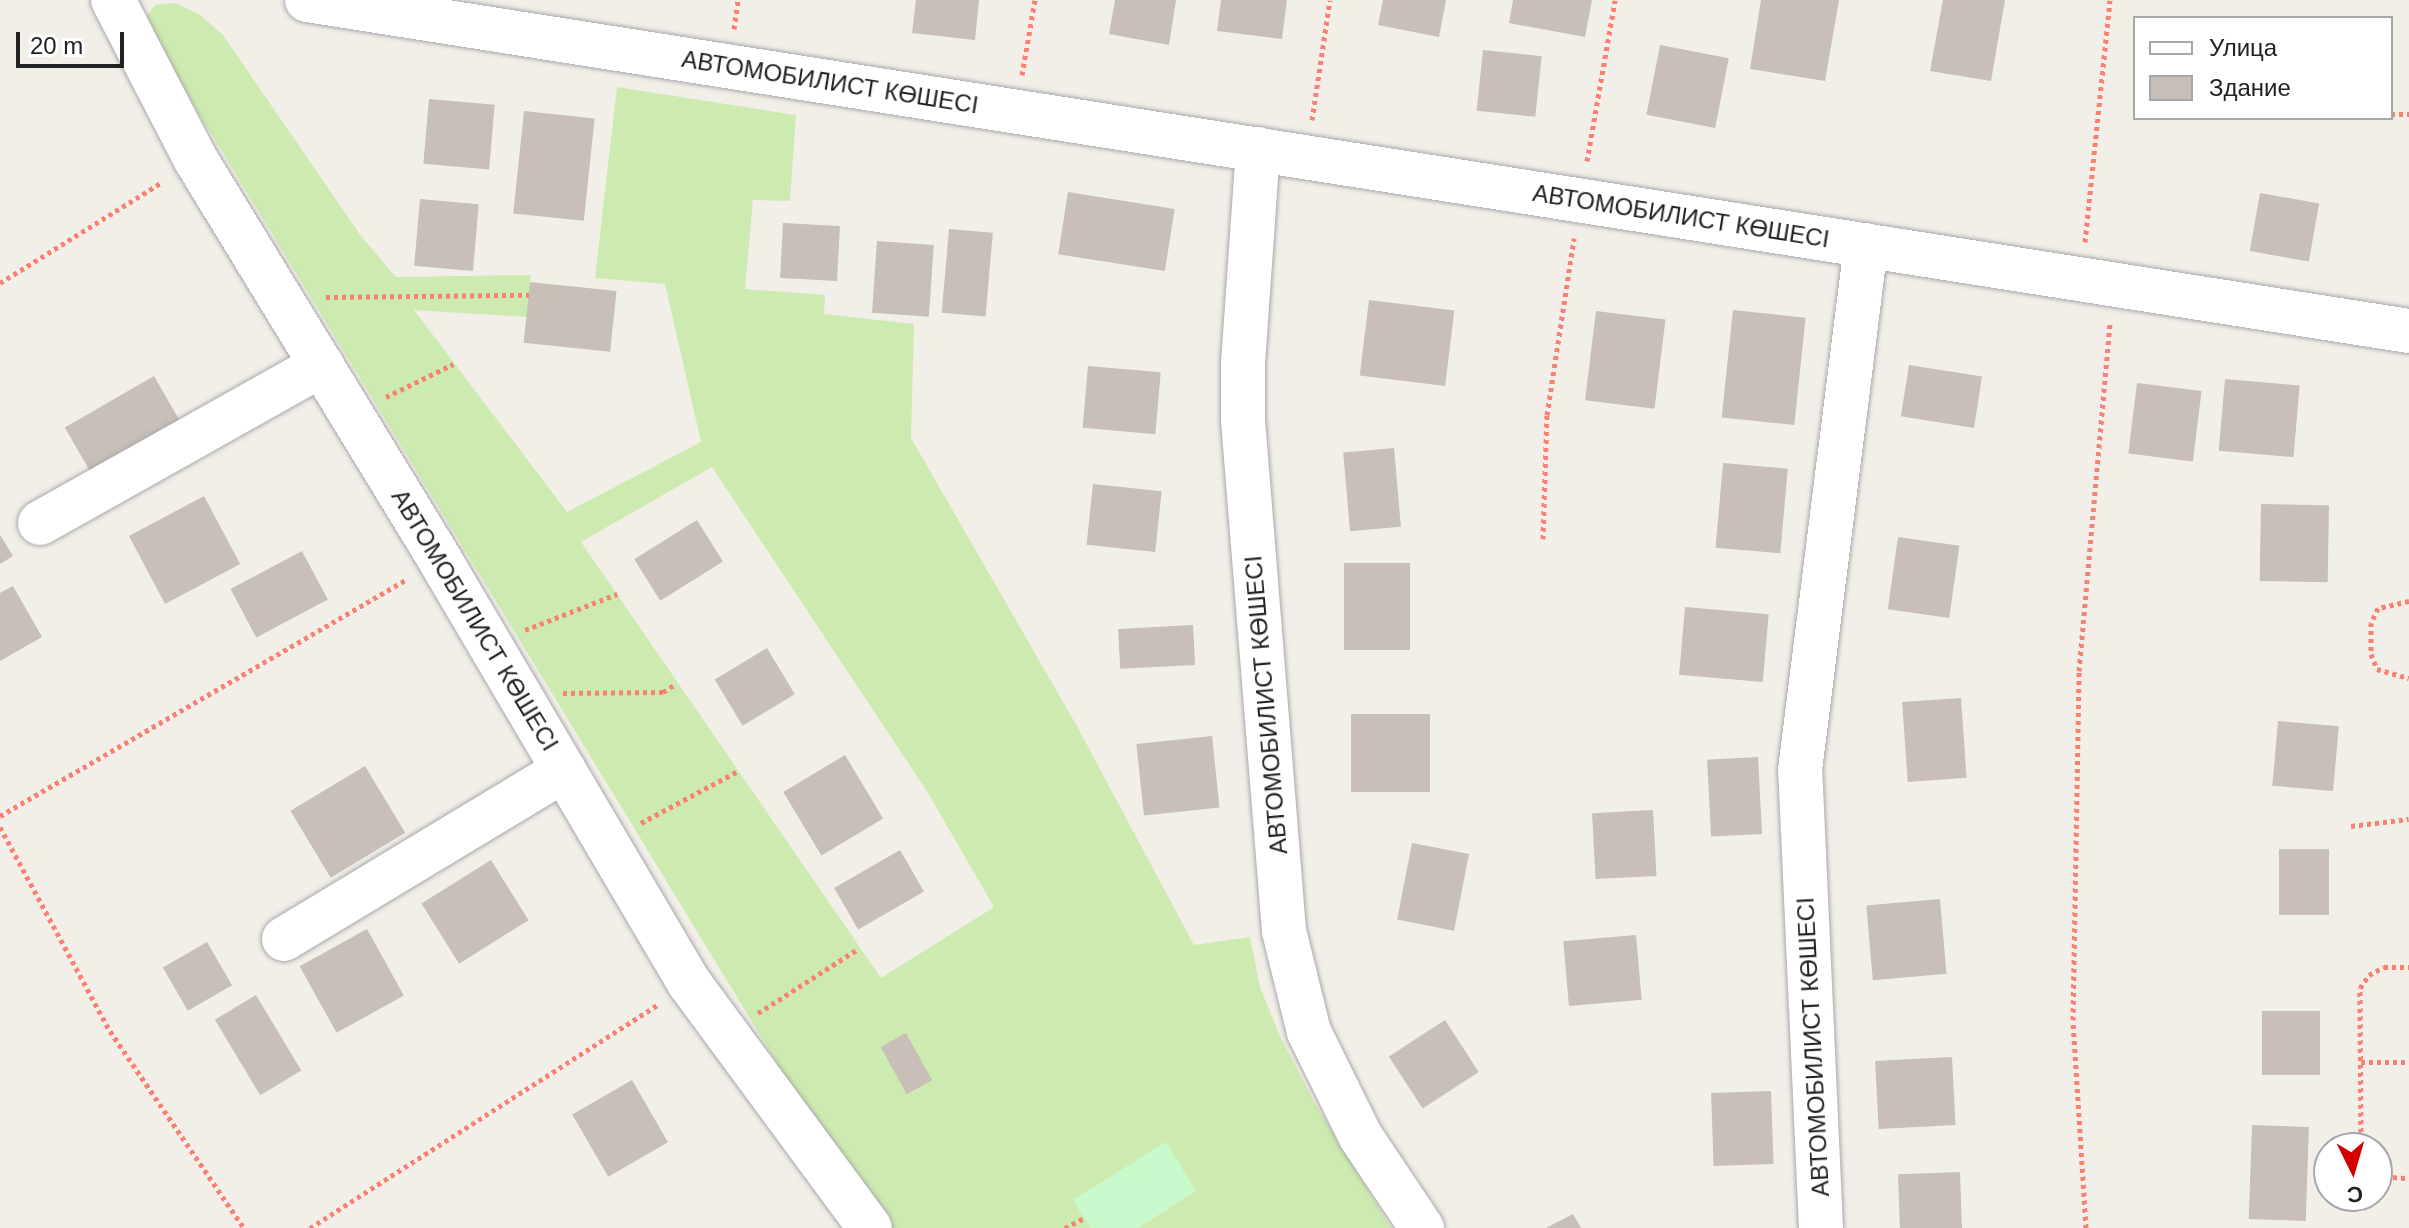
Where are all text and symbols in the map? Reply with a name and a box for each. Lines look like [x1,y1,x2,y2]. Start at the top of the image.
scale bar [20,16,128,66]
legend [2133,16,2393,120]
text: 20 m [30,32,83,59]
text: Улица [2209,34,2277,61]
street label: АВТОМОБИЛИСТ КӨШЕСІ [680,44,980,120]
text: Здание [2209,74,2291,101]
street label: АВТОМОБИЛИСТ КӨШЕСІ [1531,178,1831,254]
street label: АВТОМОБИЛИСТ КӨШЕСІ [385,484,565,756]
street label: АВТОМОБИЛИСТ КӨШЕСІ [1239,554,1293,856]
street label: АВТОМОБИЛИСТ КӨШЕСІ [1791,897,1835,1197]
north arrow [2313,1132,2393,1212]
text: С [2346,1181,2364,1208]

